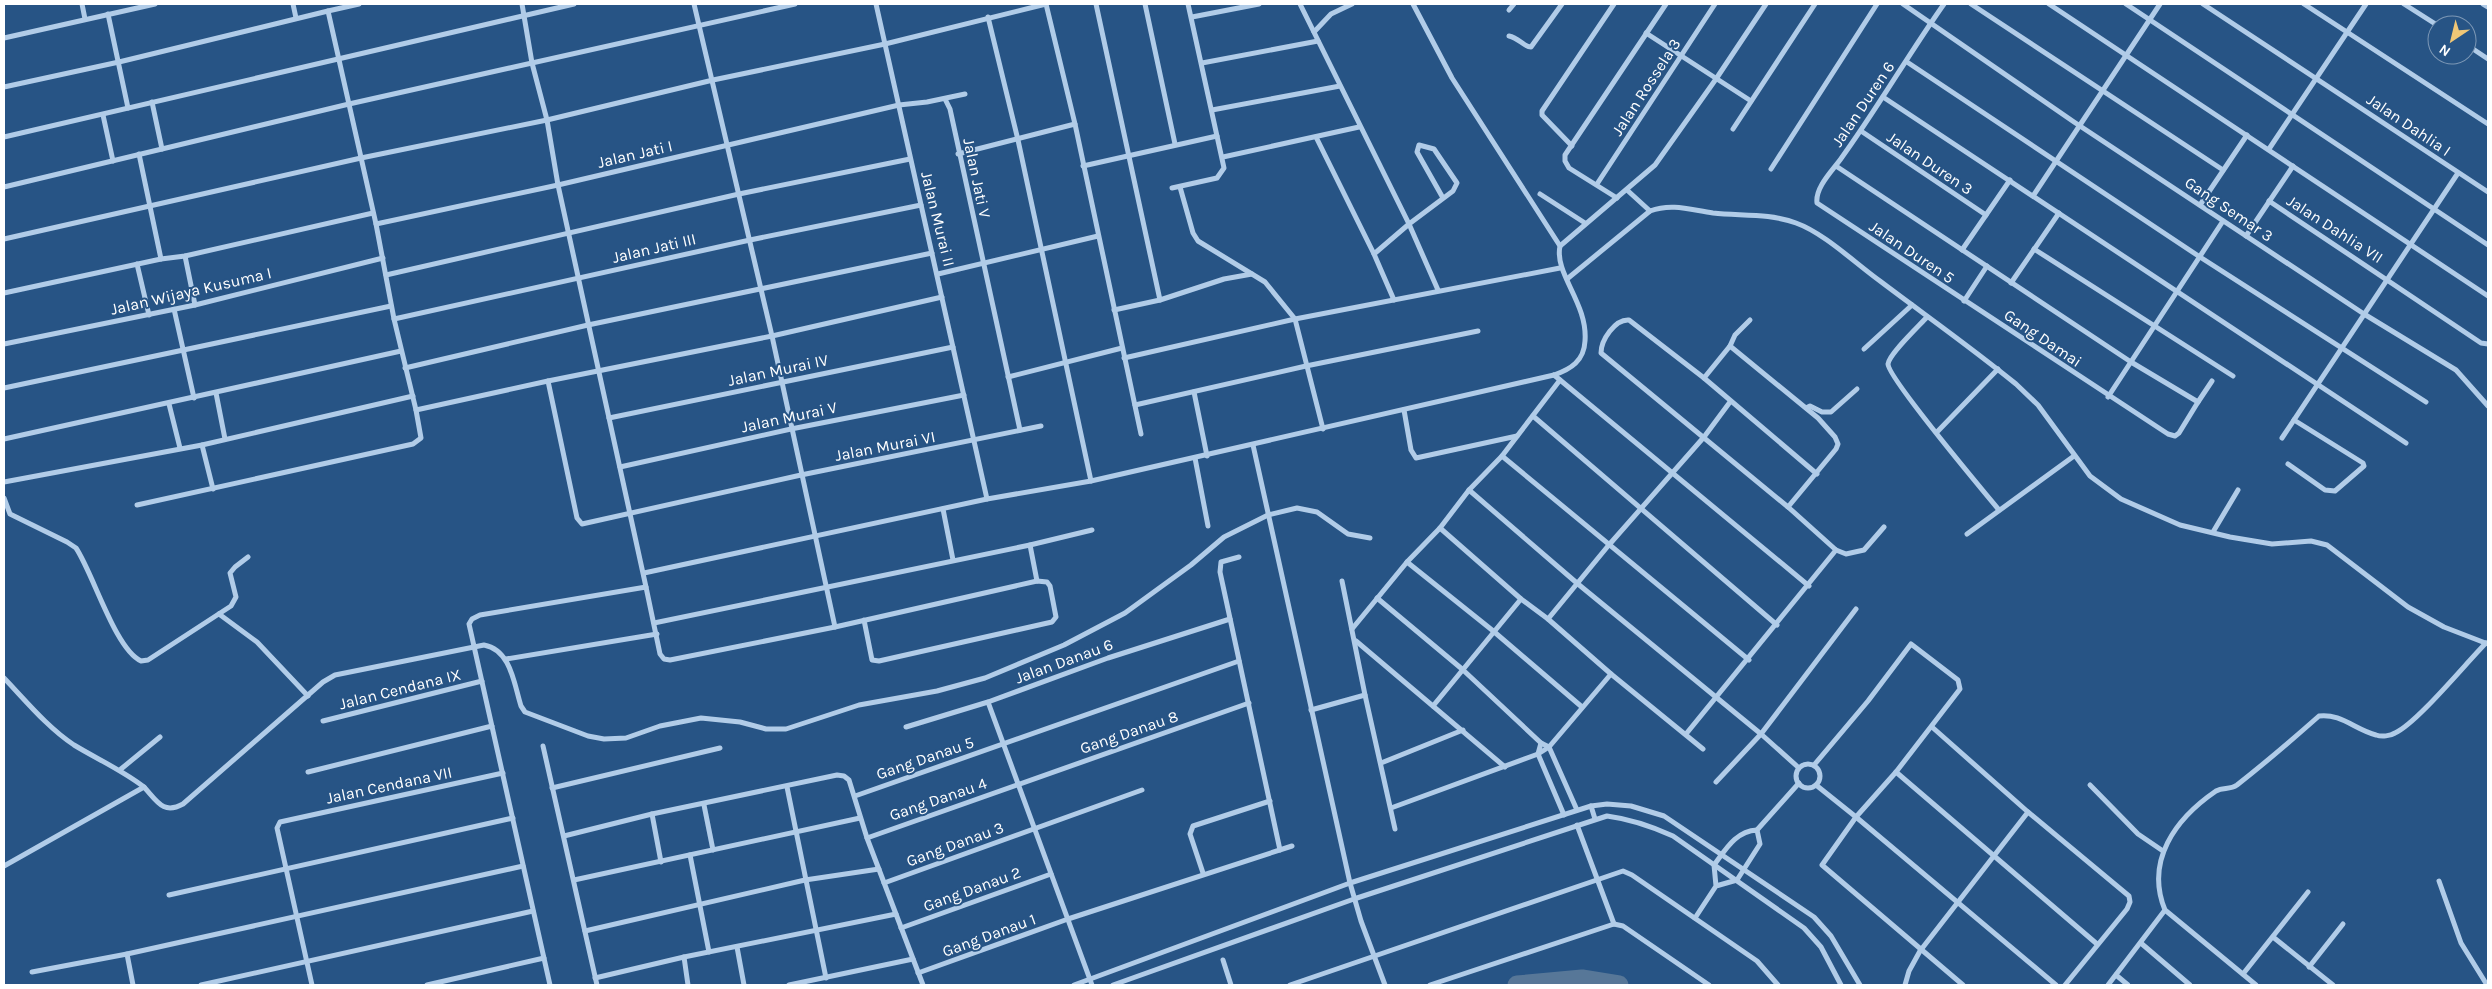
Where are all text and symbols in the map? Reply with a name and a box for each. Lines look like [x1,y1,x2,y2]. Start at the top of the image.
north arrow [2427,15,2477,65]
street label: Jalan Rossela 3 [1607,35,1685,139]
text: N [2436,40,2454,60]
street label: Jalan Duren 6 [1827,58,1899,150]
street label: Jalan Dahlia I [2363,90,2455,160]
street label: Jalan Duren 3 [1884,127,1976,199]
street label: Jalan Jati I [596,136,674,172]
street label: Jalan Jati V [959,136,995,220]
street label: Jalan Murai II [917,169,959,269]
street label: Gang Semar 3 [2181,173,2277,245]
street label: Jalan Dahlia VII [2283,191,2387,267]
street label: Jalan Duren 5 [1866,217,1958,287]
street label: Jalan Jati III [610,229,698,267]
street label: Jalan Wijaya Kusuma I [109,263,273,319]
street label: Gang Damai [2001,305,2085,371]
street label: Jalan Murai IV [726,350,830,390]
street label: Jalan Murai V [739,398,839,436]
street label: Jalan Murai VI [833,427,937,465]
street label: Jalan Danau 6 [1013,635,1115,687]
street label: Jalan Cendana IX [337,665,463,713]
street label: Gang Danau 8 [1077,706,1181,758]
street label: Gang Danau 5 [874,732,976,784]
street label: Jalan Cendana VII [324,762,454,808]
street label: Gang Danau 4 [887,773,989,825]
street label: Gang Danau 3 [904,818,1006,870]
street label: Gang Danau 2 [921,863,1023,915]
street label: Gang Danau 1 [940,909,1038,961]

